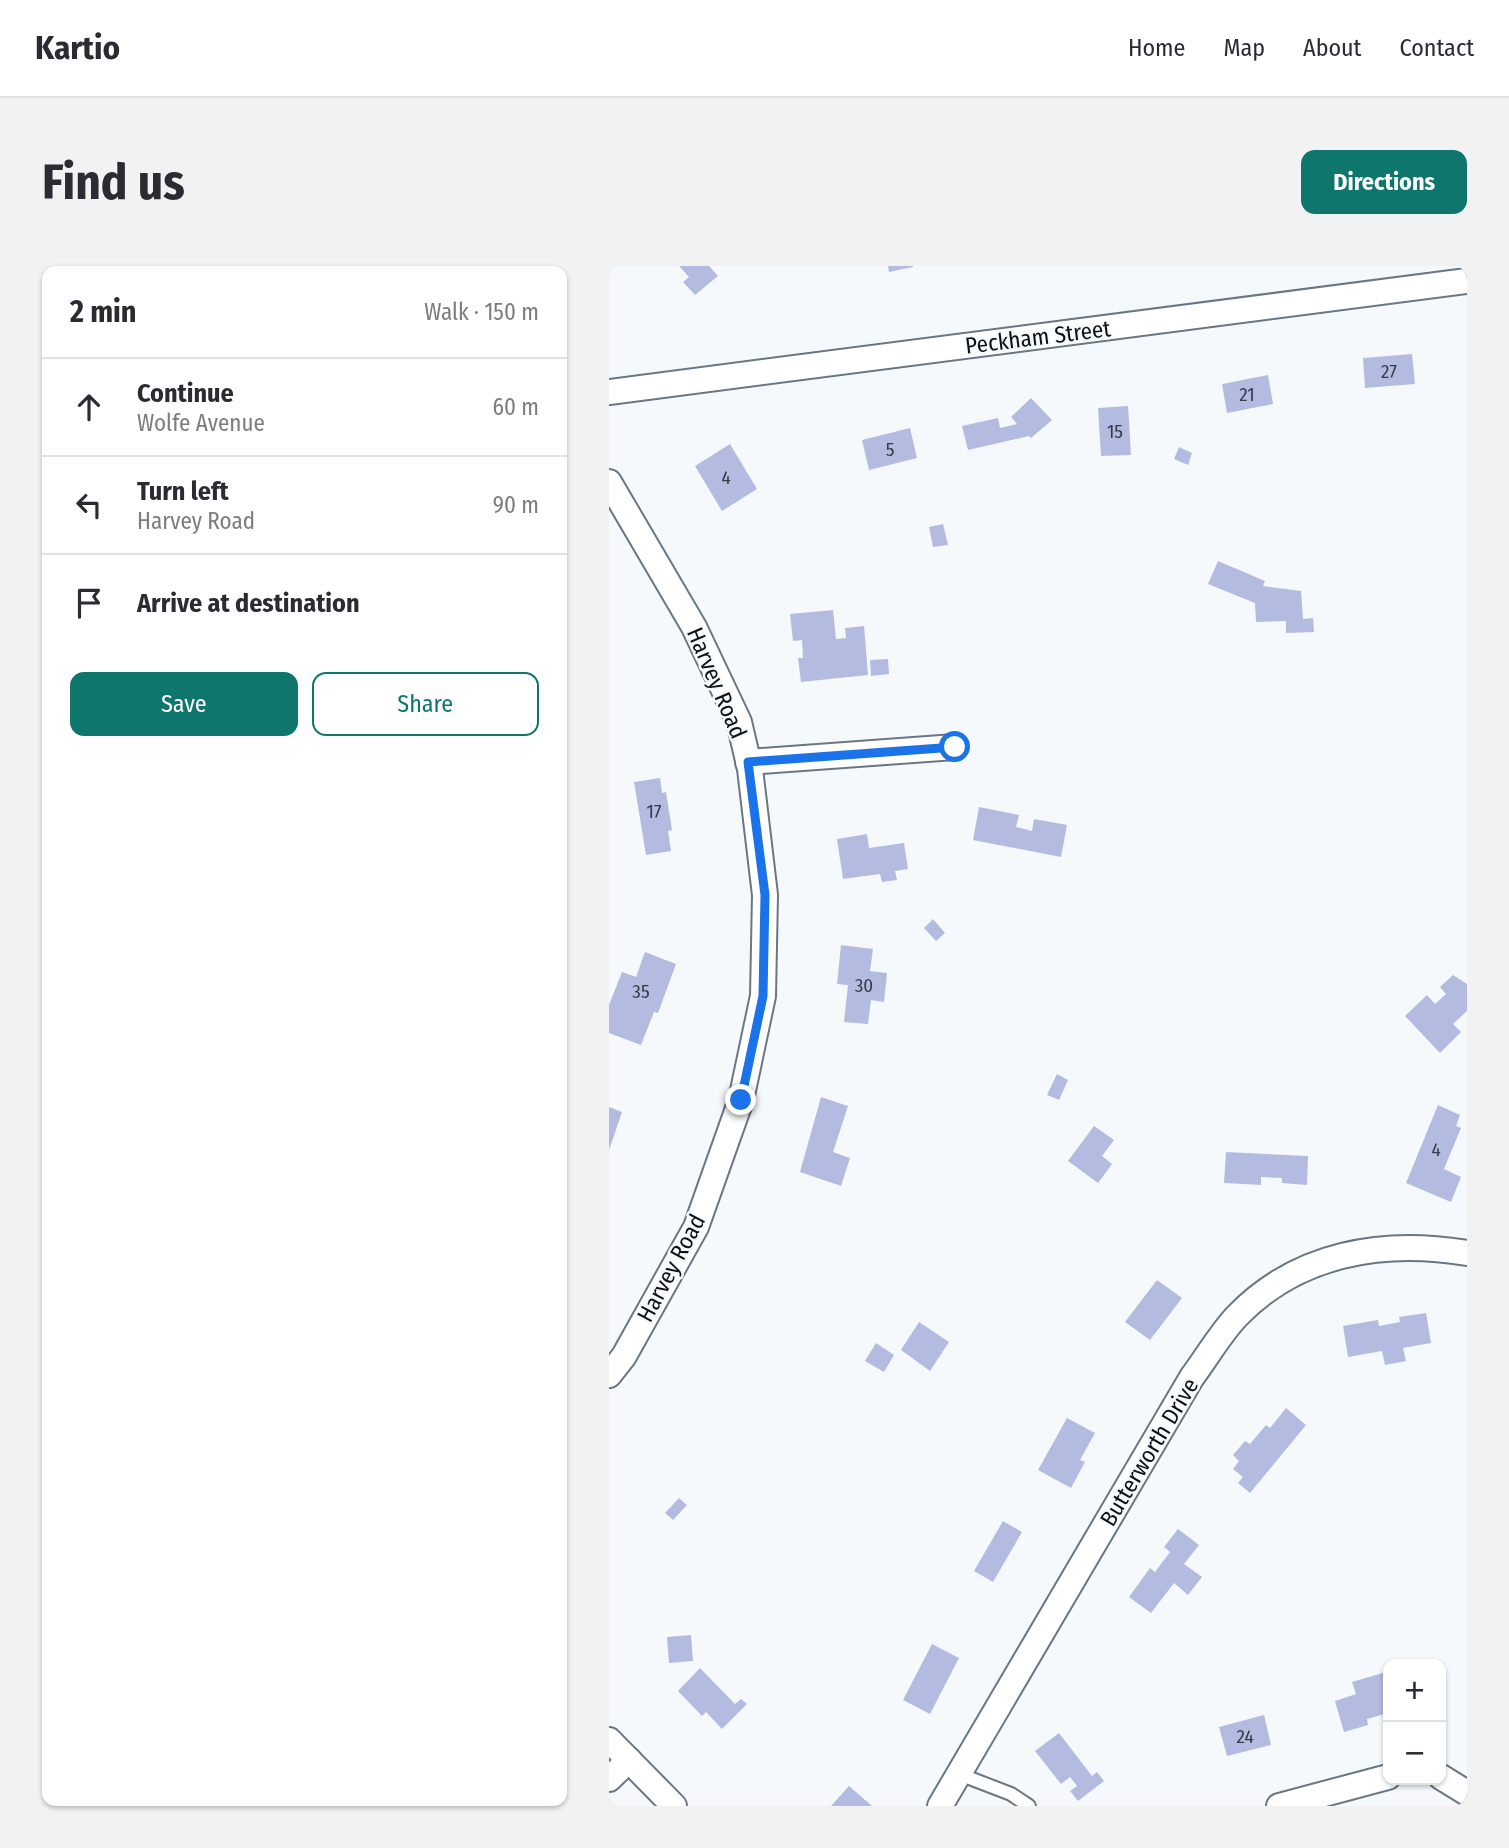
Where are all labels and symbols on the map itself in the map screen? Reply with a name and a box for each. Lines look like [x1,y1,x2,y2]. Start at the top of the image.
street label: Peckham Street [964,314,1113,360]
house number: 27 [1381,360,1397,383]
house number: 21 [1239,383,1255,406]
house number: 15 [1107,420,1123,443]
house number: 5 [886,438,894,461]
house number: 4 [721,466,731,489]
street label: Harvey Road [681,623,753,743]
route start [939,731,970,762]
house number: 17 [646,800,662,823]
house number: 30 [855,974,873,997]
house number: 35 [632,980,650,1003]
route end [725,1084,756,1115]
house number: 4 [1431,1138,1441,1161]
street label: Harvey Road [631,1209,711,1327]
street label: Butterworth Drive [1094,1373,1204,1531]
house number: 24 [1236,1725,1254,1748]

